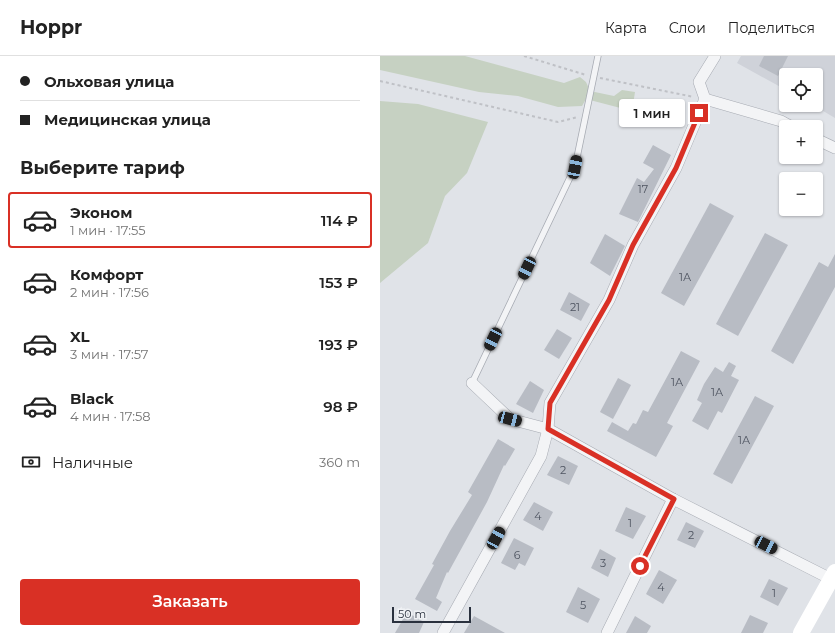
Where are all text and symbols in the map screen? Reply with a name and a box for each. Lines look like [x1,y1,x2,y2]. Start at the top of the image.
text: Hoppr [20,16,82,39]
text: Карта [605,19,647,37]
text: Слои [669,19,706,37]
text: Поделиться [728,19,815,37]
map controls [779,68,823,216]
button: locate [779,68,823,112]
text: Ольховая улица [44,72,174,91]
callout: 1 мин [619,99,685,127]
route end [690,104,708,122]
text: 1 мин [633,105,671,121]
text: Медицинская улица [44,110,211,129]
button: + [779,120,823,164]
car [567,154,583,180]
text: Выберите тариф [20,157,185,179]
button: − [779,172,823,216]
house number: 17 [638,182,648,196]
icon: car [22,202,58,238]
text: Эконом [70,203,132,222]
text: 114 ₽ [321,211,358,230]
text: 1 мин · 17:55 [70,222,146,238]
car [516,255,538,281]
icon: car [22,264,58,300]
text: Комфорт [70,265,143,284]
house number: 1А [679,270,692,284]
text: 153 ₽ [319,273,358,292]
text: 2 мин · 17:56 [70,284,149,300]
house number: 21 [570,300,580,314]
icon: car [22,326,58,362]
car [482,326,504,352]
text: XL [70,327,89,346]
text: 193 ₽ [319,335,358,354]
text: 3 мин · 17:57 [70,346,149,362]
house number: 1А [671,375,684,389]
house number: 1А [711,385,724,399]
icon: car [22,388,58,424]
text: Black [70,389,114,408]
text: 98 ₽ [323,397,358,416]
text: 4 мин · 17:58 [70,408,151,424]
car [497,410,523,428]
house number: 1А [738,433,751,447]
icon: cash [20,451,42,473]
text: Наличные [52,453,133,472]
text: 360 m [319,454,360,470]
house number: 2 [560,463,566,477]
house number: 4 [534,509,542,523]
house number: 1 [628,516,632,530]
car [485,525,507,551]
house number: 2 [688,528,694,542]
car [753,534,779,556]
house number: 6 [514,548,521,562]
house number: 3 [600,556,606,570]
route start [631,557,649,575]
button: Заказать [20,579,360,625]
house number: 4 [657,580,665,594]
house number: 1 [772,586,776,600]
house number: 5 [580,598,586,612]
scale bar [392,605,471,624]
text: 50 m [398,607,426,621]

